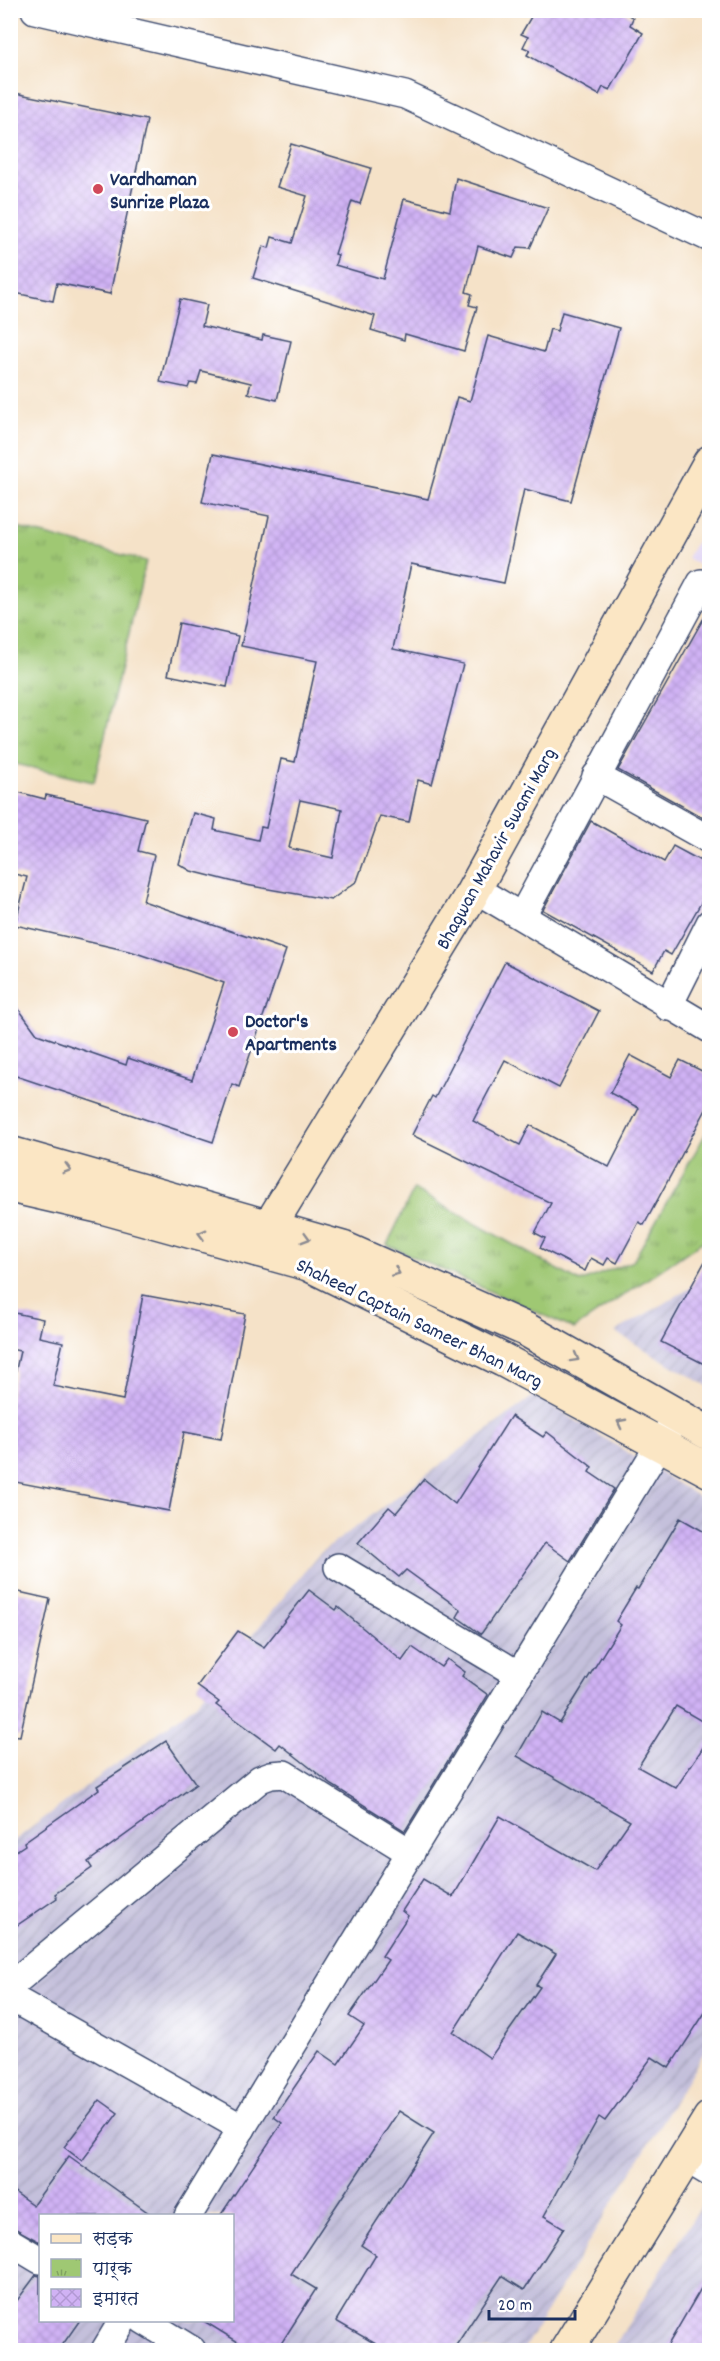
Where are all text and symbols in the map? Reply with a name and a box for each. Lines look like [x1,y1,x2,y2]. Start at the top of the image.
place label: Vardhaman Sunrize Plaza [110,167,210,218]
marker: Vardhaman Sunrize Plaza [91,182,105,196]
street label: Bhagwan Mahavir Swami Marg [430,743,565,955]
place label: Doctor's Apartments [245,1009,337,1060]
marker: Doctor's Apartments [226,1025,240,1039]
one-way arrow [62,1162,72,1175]
one-way arrow [197,1229,207,1242]
one-way arrow [301,1230,311,1243]
street label: Shaheed Captain Sameer Bhan Marg [291,1253,547,1397]
one-way arrow [390,1264,401,1276]
one-way arrow [569,1350,580,1362]
one-way arrow [617,1419,628,1430]
legend [39,2214,234,2322]
text: सड़क [92,2228,134,2253]
text: पार्क [92,2258,133,2283]
scale bar [489,2283,574,2321]
text: इमारत [92,2288,139,2313]
text: 20 m [498,2294,532,2319]

